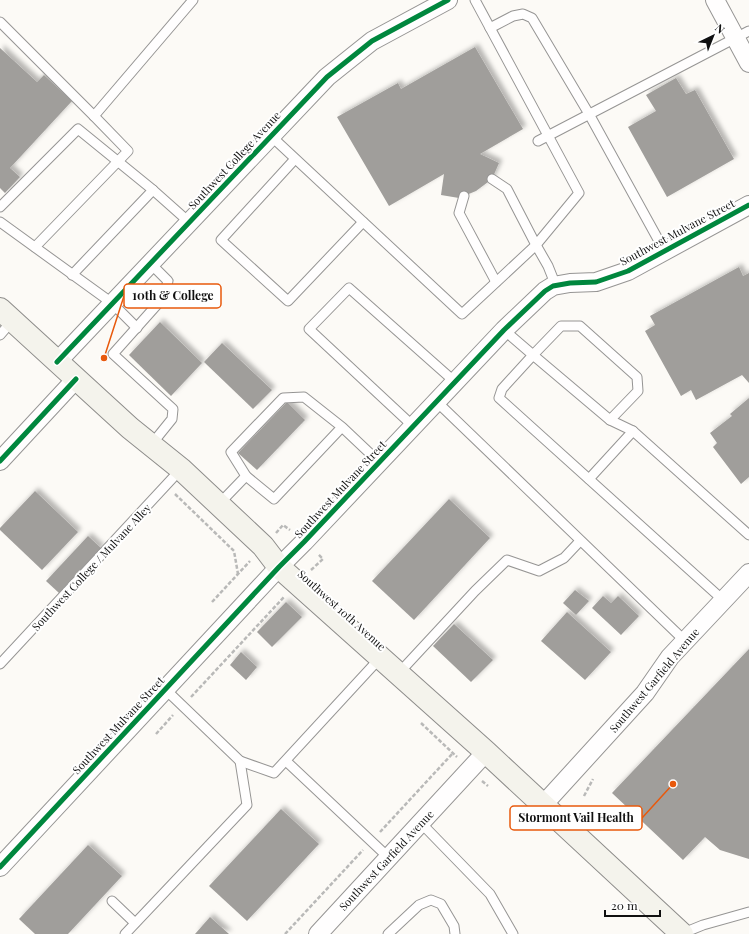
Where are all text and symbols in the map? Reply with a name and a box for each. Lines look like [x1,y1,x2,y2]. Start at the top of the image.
north arrow [693,16,733,56]
text: N [712,20,728,37]
street label: Southwest College Avenue [184,107,284,212]
street label: Southwest Mulvane Street [617,195,737,269]
callout: 10th & College [124,284,221,308]
text: 10th & College [132,287,214,303]
street label: Southwest Mulvane Street [291,437,389,541]
street label: Southwest College / Mulvane Alley [28,500,154,634]
street label: Southwest 10th Avenue [295,566,390,654]
street label: Southwest Garfield Avenue [606,624,703,736]
street label: Southwest Mulvane Street [69,673,167,777]
street label: Southwest Garfield Avenue [335,806,437,914]
callout: Stormont Vail Health [510,806,642,830]
text: Stormont Vail Health [518,809,635,825]
scale bar [605,892,660,918]
text: 20 m [611,897,638,913]

